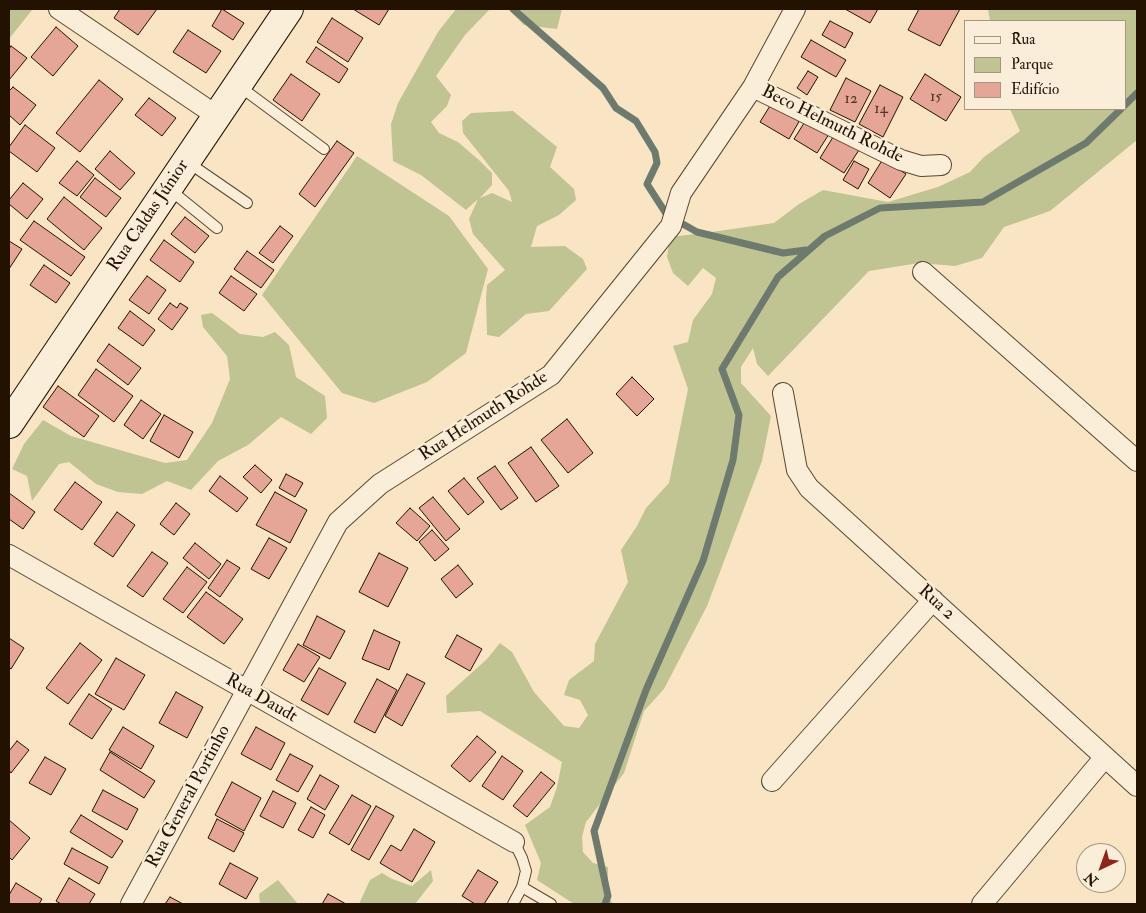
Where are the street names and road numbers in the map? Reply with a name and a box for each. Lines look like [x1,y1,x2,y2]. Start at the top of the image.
street label: Beco Helmuth Rohde [758,81,906,169]
street label: Rua Caldas Júnior [104,156,194,276]
street label: Rua Helmuth Rohde [416,367,552,467]
street label: Rua 2 [913,581,959,625]
street label: Rua Daudt [221,670,301,728]
street label: Rua General Portinho [142,722,236,872]

